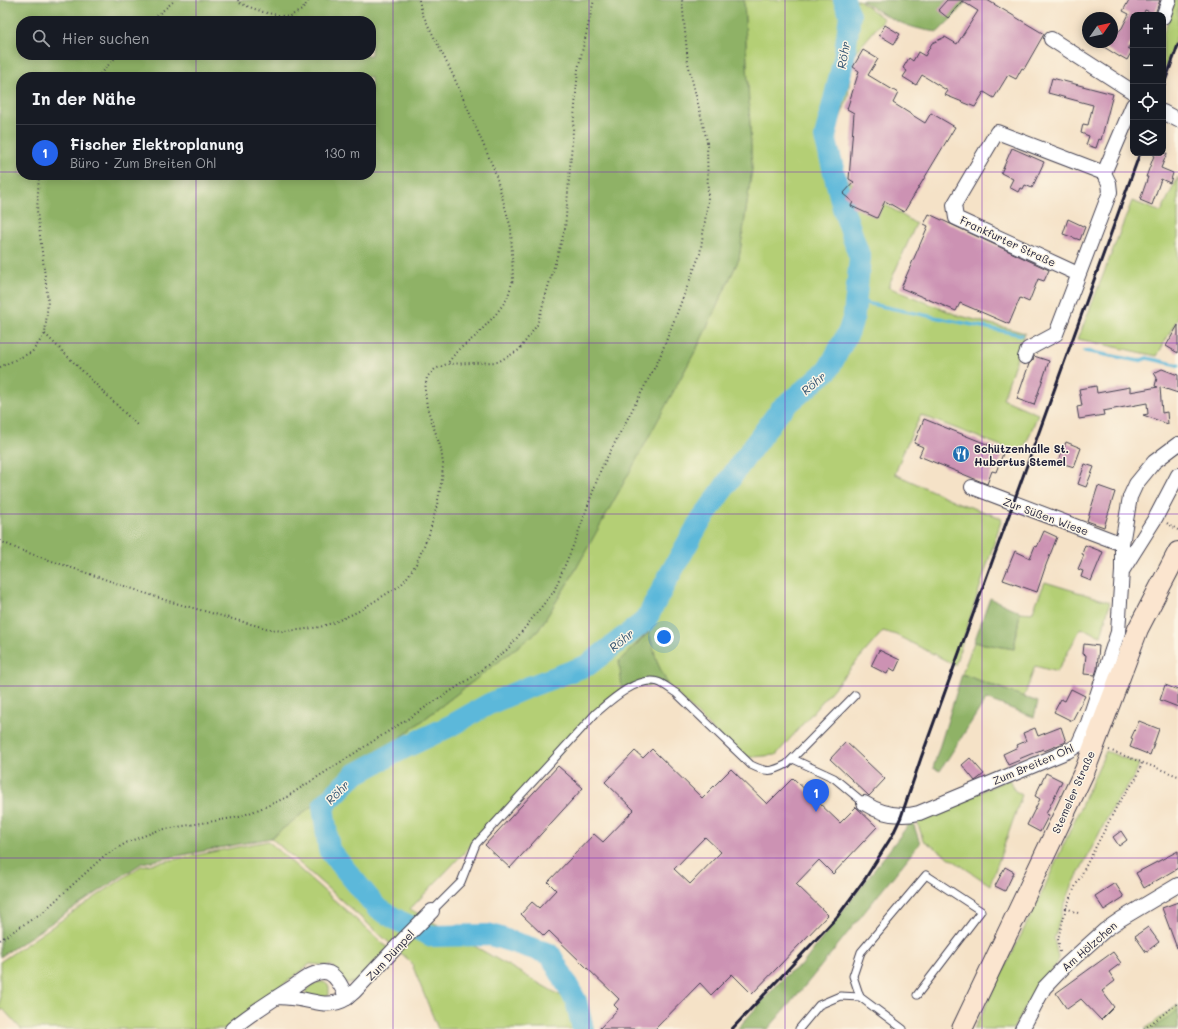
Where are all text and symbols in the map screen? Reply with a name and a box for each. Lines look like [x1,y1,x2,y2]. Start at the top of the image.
north arrow [1082,12,1118,48]
map controls [1130,12,1166,156]
button: + [1130,12,1166,48]
search box [16,16,376,60]
icon: search [30,27,52,49]
text: Hier suchen [62,28,149,48]
water label: Röhr [833,40,853,70]
button: − [1130,48,1166,84]
button: locate [1130,84,1166,120]
text: In der Nähe [32,87,136,109]
button: layers [1130,120,1166,156]
text: Fischer Elektroplanung [70,134,244,154]
text: 1 [42,144,48,161]
text: 130 m [324,144,360,161]
text: Büro · Zum Breiten Ohl [70,154,216,171]
street label: Frankfurter Straße [958,212,1059,270]
water label: Röhr [797,368,829,398]
place label: Schützenhalle St. Hubertus Stemel [974,441,1069,469]
restaurant icon: Schützenhalle St. Hubertus Stemel [951,444,971,464]
street label: Zur Süßen Wiese [1001,494,1091,539]
water label: Röhr [605,625,637,655]
your location [654,627,674,647]
street label: Zum Breiten Ohl [990,740,1076,788]
street label: Stemeler Straße [1048,748,1098,836]
water label: Röhr [322,777,352,807]
pin: 1 [803,779,829,812]
street label: Am Hölzchen [1058,918,1120,974]
street label: Zum Dümpel [363,926,417,984]

